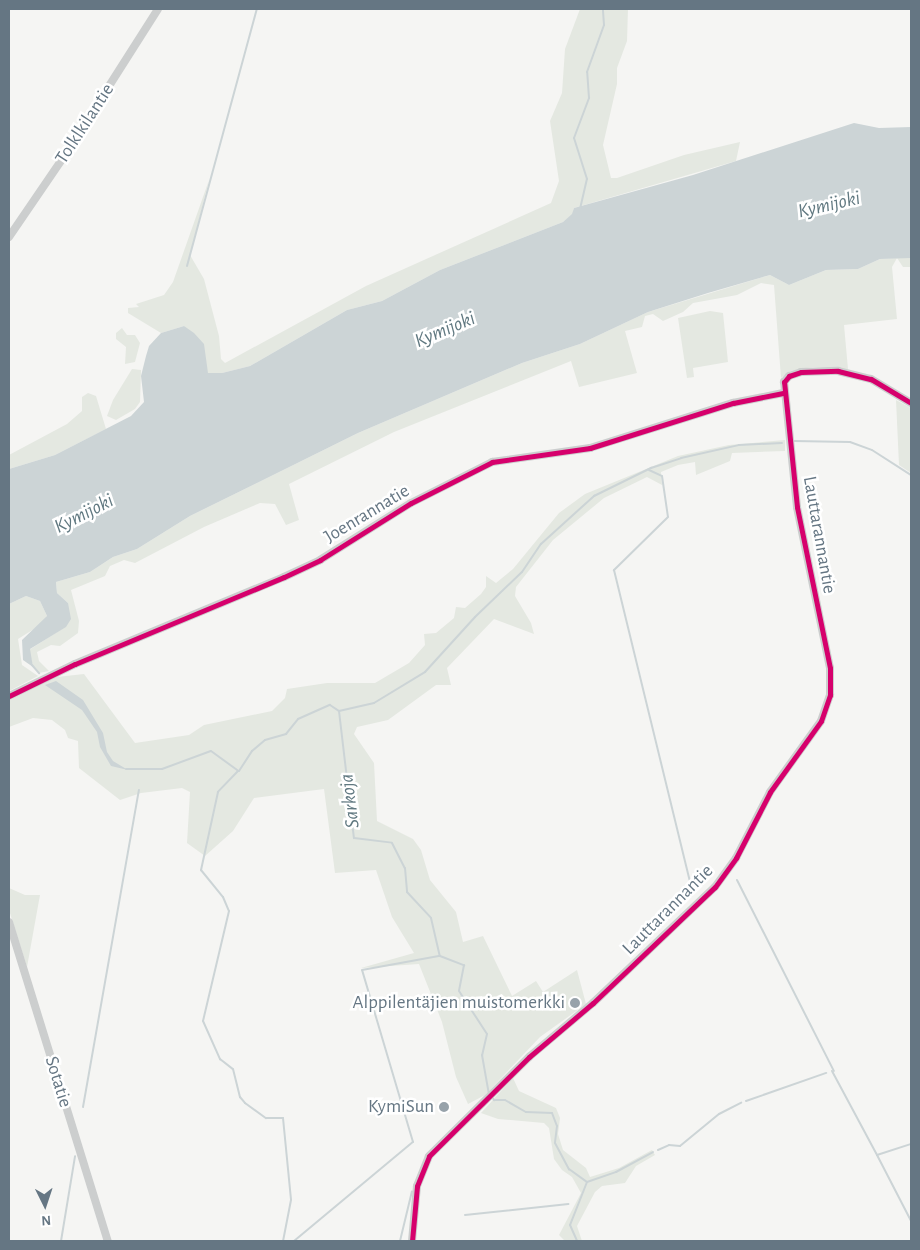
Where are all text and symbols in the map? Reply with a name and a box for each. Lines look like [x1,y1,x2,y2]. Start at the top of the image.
street label: Tolklkilantie [51,80,119,168]
water label: Kymijoki [795,186,863,224]
water label: Kymijoki [411,307,479,353]
street label: Lauttarannantie [797,475,841,595]
street label: Joenrannatie [320,480,414,548]
water label: Kymijoki [50,489,118,539]
water label: Sarkoja [335,772,365,830]
street label: Lauttarannantie [618,860,718,960]
place label: Alppilentäjien muistomerkki [352,992,565,1014]
marker: Alppilentäjien muistomerkki [569,997,581,1009]
street label: Sotatie [39,1054,77,1110]
place label: KymiSun [368,1096,434,1118]
marker: KymiSun [438,1101,450,1113]
north arrow [20,1180,70,1230]
text: N [41,1213,51,1227]

